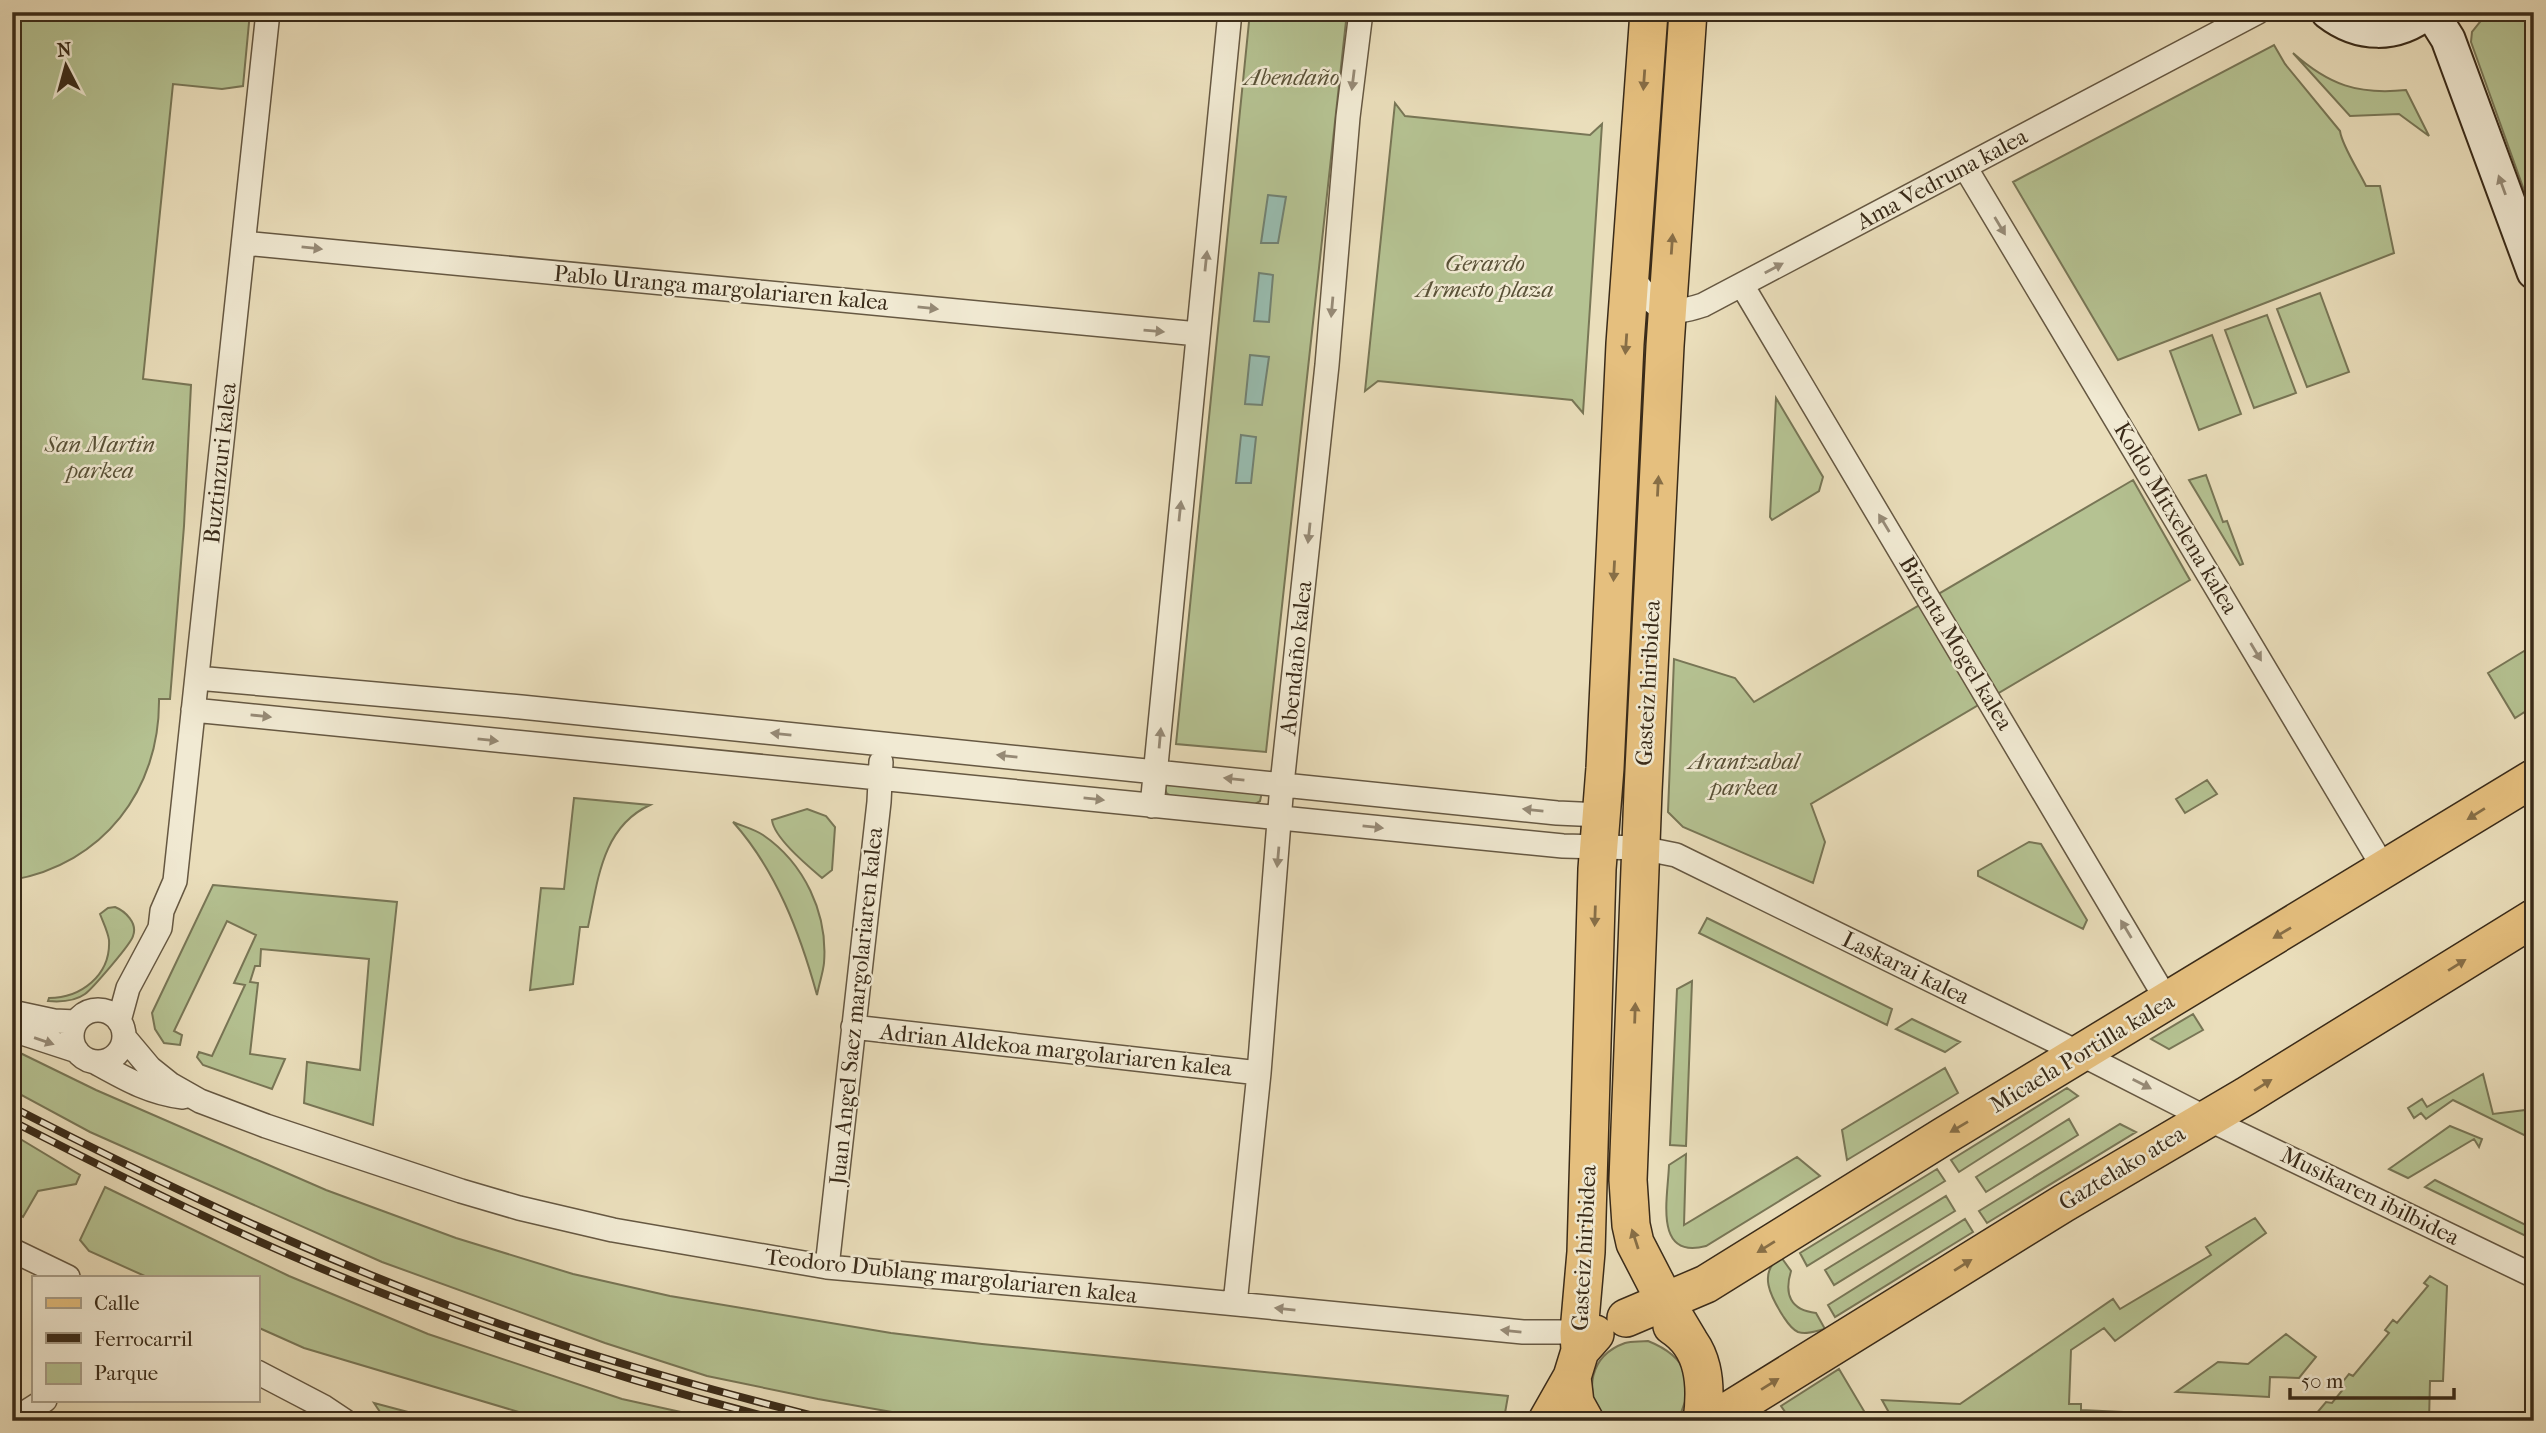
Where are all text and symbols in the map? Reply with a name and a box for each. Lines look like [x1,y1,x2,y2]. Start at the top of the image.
north arrow [32,32,102,102]
text: N [56,38,73,62]
park label: Abendaño [1242,64,1340,91]
one-way arrow [1347,69,1358,91]
one-way arrow [1639,70,1650,92]
street label: Ama Vedruna kalea [1851,122,2032,236]
one-way arrow [2496,175,2507,196]
one-way arrow [1994,216,2006,235]
one-way arrow [1667,232,1678,254]
one-way arrow [301,243,323,254]
one-way arrow [1200,250,1211,272]
park label: Gerardo Armesto plaza [1414,250,1553,303]
street label: Pablo Uranga margolariaren kalea [553,260,890,316]
one-way arrow [1765,262,1784,274]
one-way arrow [1326,296,1337,318]
one-way arrow [917,303,939,314]
one-way arrow [1144,326,1166,337]
one-way arrow [1620,333,1631,355]
street label: Buztinzuri kalea [198,381,242,545]
street label: Koldo Mitxelena kalea [2108,417,2244,619]
park label: San Martin parkea [44,431,155,484]
one-way arrow [1653,475,1664,497]
one-way arrow [1175,500,1186,522]
one-way arrow [1878,514,1890,533]
one-way arrow [1304,522,1315,544]
street label: Bizenta Mogel kalea [1893,551,2019,735]
one-way arrow [1608,560,1619,582]
street label: Abendaño kalea [1274,579,1318,738]
street label: Gasteiz hiribidea [1630,599,1666,767]
one-way arrow [2250,642,2262,661]
one-way arrow [251,711,273,722]
one-way arrow [1155,727,1166,749]
one-way arrow [770,728,792,739]
one-way arrow [477,735,499,746]
park label: Arantzabal parkea [1686,748,1802,801]
one-way arrow [996,751,1018,762]
one-way arrow [1223,774,1245,785]
one-way arrow [1084,794,1106,805]
one-way arrow [1522,804,1544,815]
one-way arrow [2466,808,2485,821]
one-way arrow [1362,822,1384,833]
street label: Juan Angel Saez margolariaren kalea [824,825,888,1188]
one-way arrow [1272,846,1283,868]
one-way arrow [1590,905,1601,927]
one-way arrow [2120,919,2132,939]
street label: Laskarai kalea [1838,926,1974,1011]
one-way arrow [2272,927,2291,939]
one-way arrow [2448,959,2467,972]
street label: Micaela Portilla kalea [1985,987,2179,1119]
one-way arrow [1629,1002,1640,1024]
street label: Adrian Aldekoa margolariaren kalea [878,1018,1234,1082]
one-way arrow [33,1036,54,1047]
one-way arrow [2254,1078,2273,1091]
one-way arrow [2132,1079,2152,1090]
street label: Gaztelako atea [2054,1120,2190,1216]
one-way arrow [1950,1121,1969,1133]
street label: Musikaren ibilbidea [2276,1141,2464,1251]
street label: Gasteiz hiribidea [1566,1164,1602,1332]
one-way arrow [1629,1229,1640,1250]
one-way arrow [1756,1240,1776,1253]
street label: Teodoro Dublang margolariaren kalea [764,1243,1139,1309]
one-way arrow [1954,1259,1973,1271]
legend [32,1276,259,1402]
text: Calle [94,1291,140,1315]
one-way arrow [1273,1303,1295,1314]
one-way arrow [1500,1325,1522,1336]
text: Ferrocarril [94,1327,193,1351]
scale bar [2290,1356,2455,1400]
text: Parque [94,1361,158,1385]
text: 50 m [2301,1369,2344,1393]
one-way arrow [1760,1378,1779,1391]

